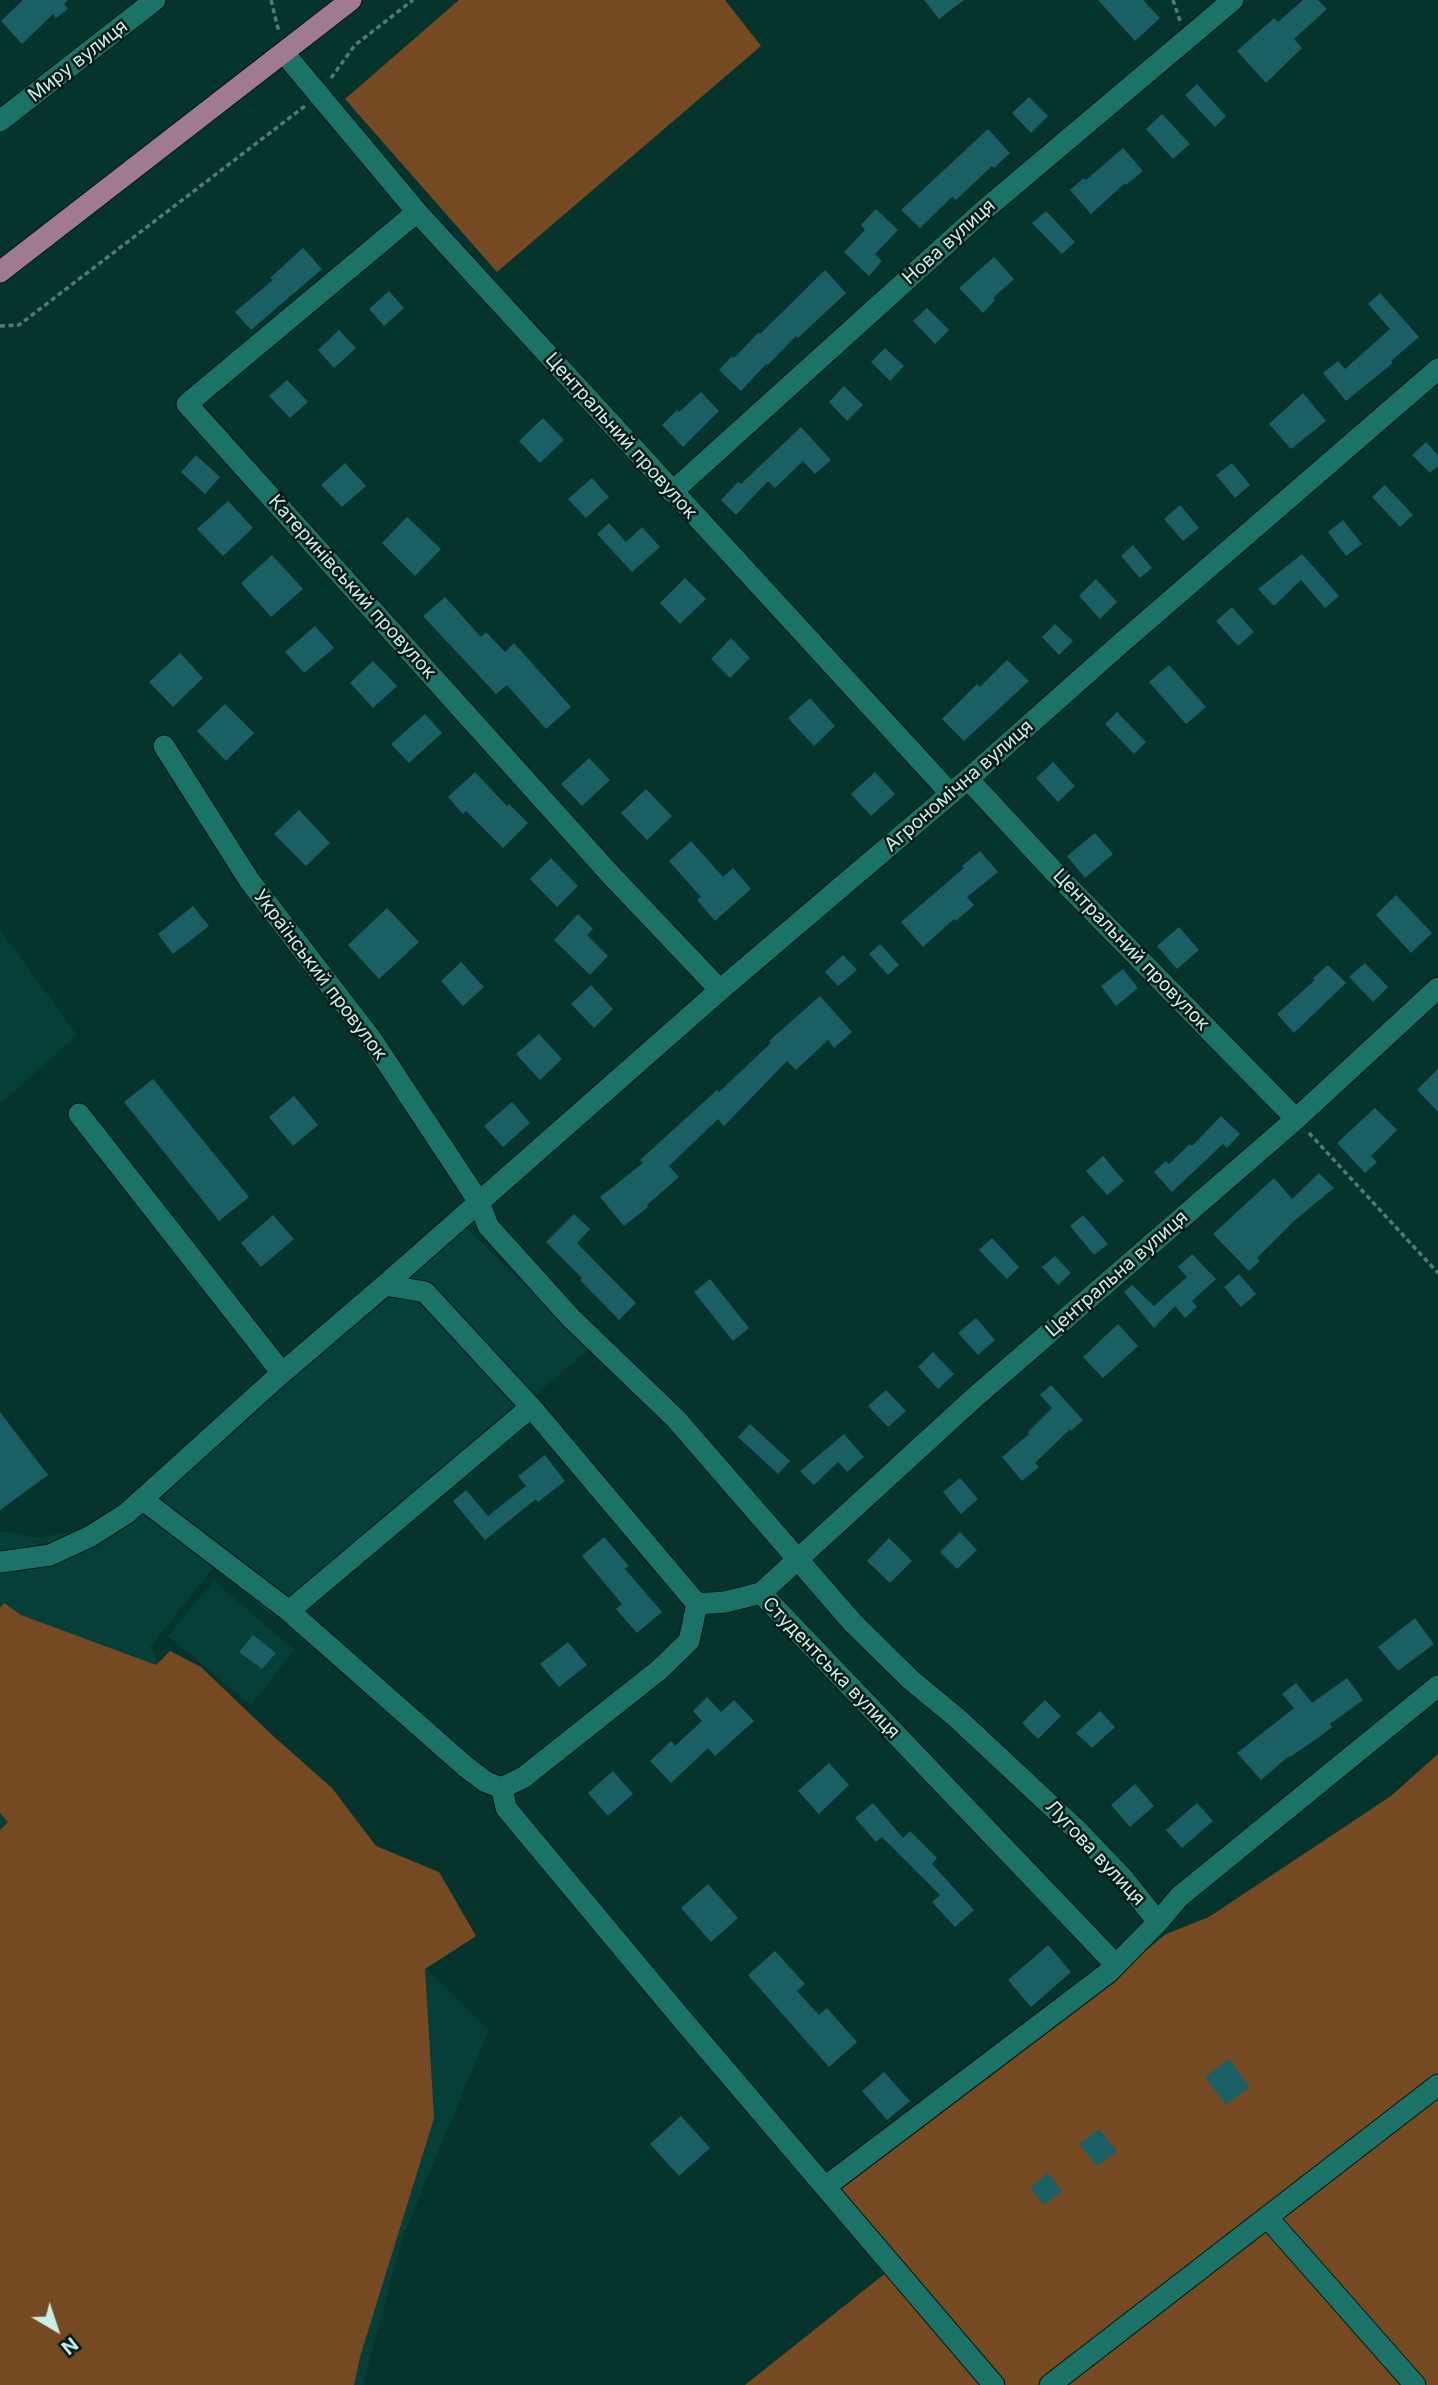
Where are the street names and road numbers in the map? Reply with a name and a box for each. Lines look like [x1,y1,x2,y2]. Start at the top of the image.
street label: Миру вулиця [24,15,132,107]
street label: Нова вулиця [898,194,1000,290]
street label: Центральний провулок [540,348,702,524]
street label: Катеринівський провулок [263,490,441,684]
street label: Агрономічна вулиця [880,715,1038,857]
street label: Центральний провулок [1048,865,1214,1035]
street label: Український провулок [248,885,392,1065]
street label: Центральна вулиця [1041,1206,1193,1342]
street label: Студентська вулиця [758,1592,904,1744]
street label: Лугова вулиця [1040,1796,1150,1910]

